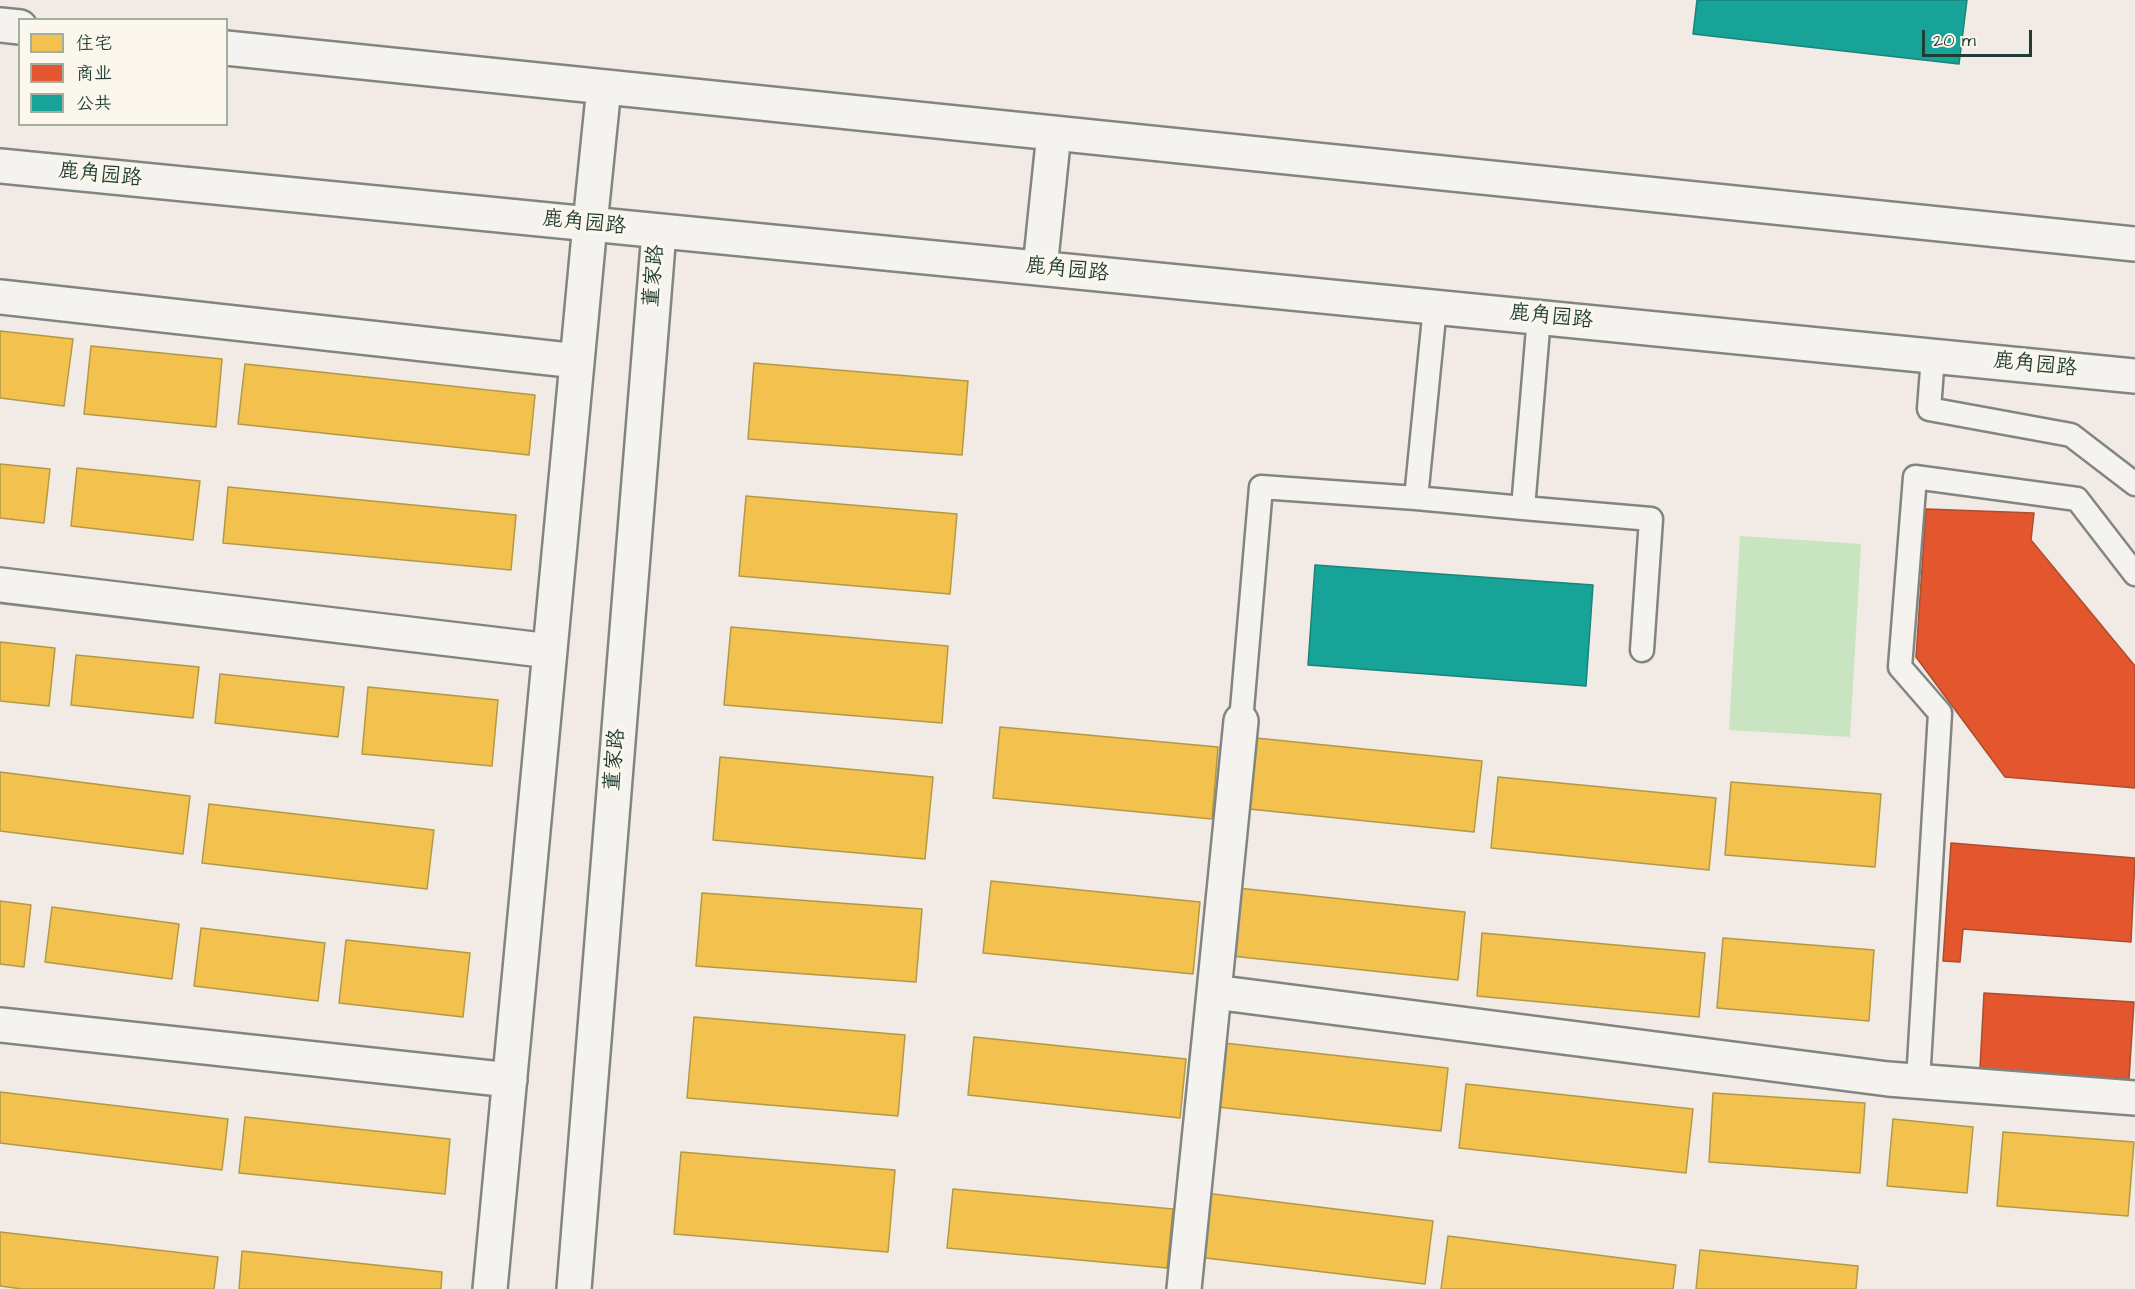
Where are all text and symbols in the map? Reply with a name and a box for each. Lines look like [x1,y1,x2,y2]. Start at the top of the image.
legend [18,18,228,126]
scale bar [1925,18,2034,56]
text: 20 m [1933,28,1976,53]
text: 住宅 [76,31,112,56]
text: 商业 [76,61,112,86]
text: 公共 [76,91,112,116]
street label: 鹿角园路 [57,159,143,193]
street label: 鹿角园路 [541,207,627,241]
street label: 董家路 [640,244,670,308]
street label: 鹿角园路 [1024,254,1110,288]
street label: 鹿角园路 [1508,301,1594,335]
street label: 鹿角园路 [1992,349,2078,383]
street label: 董家路 [601,728,631,792]

